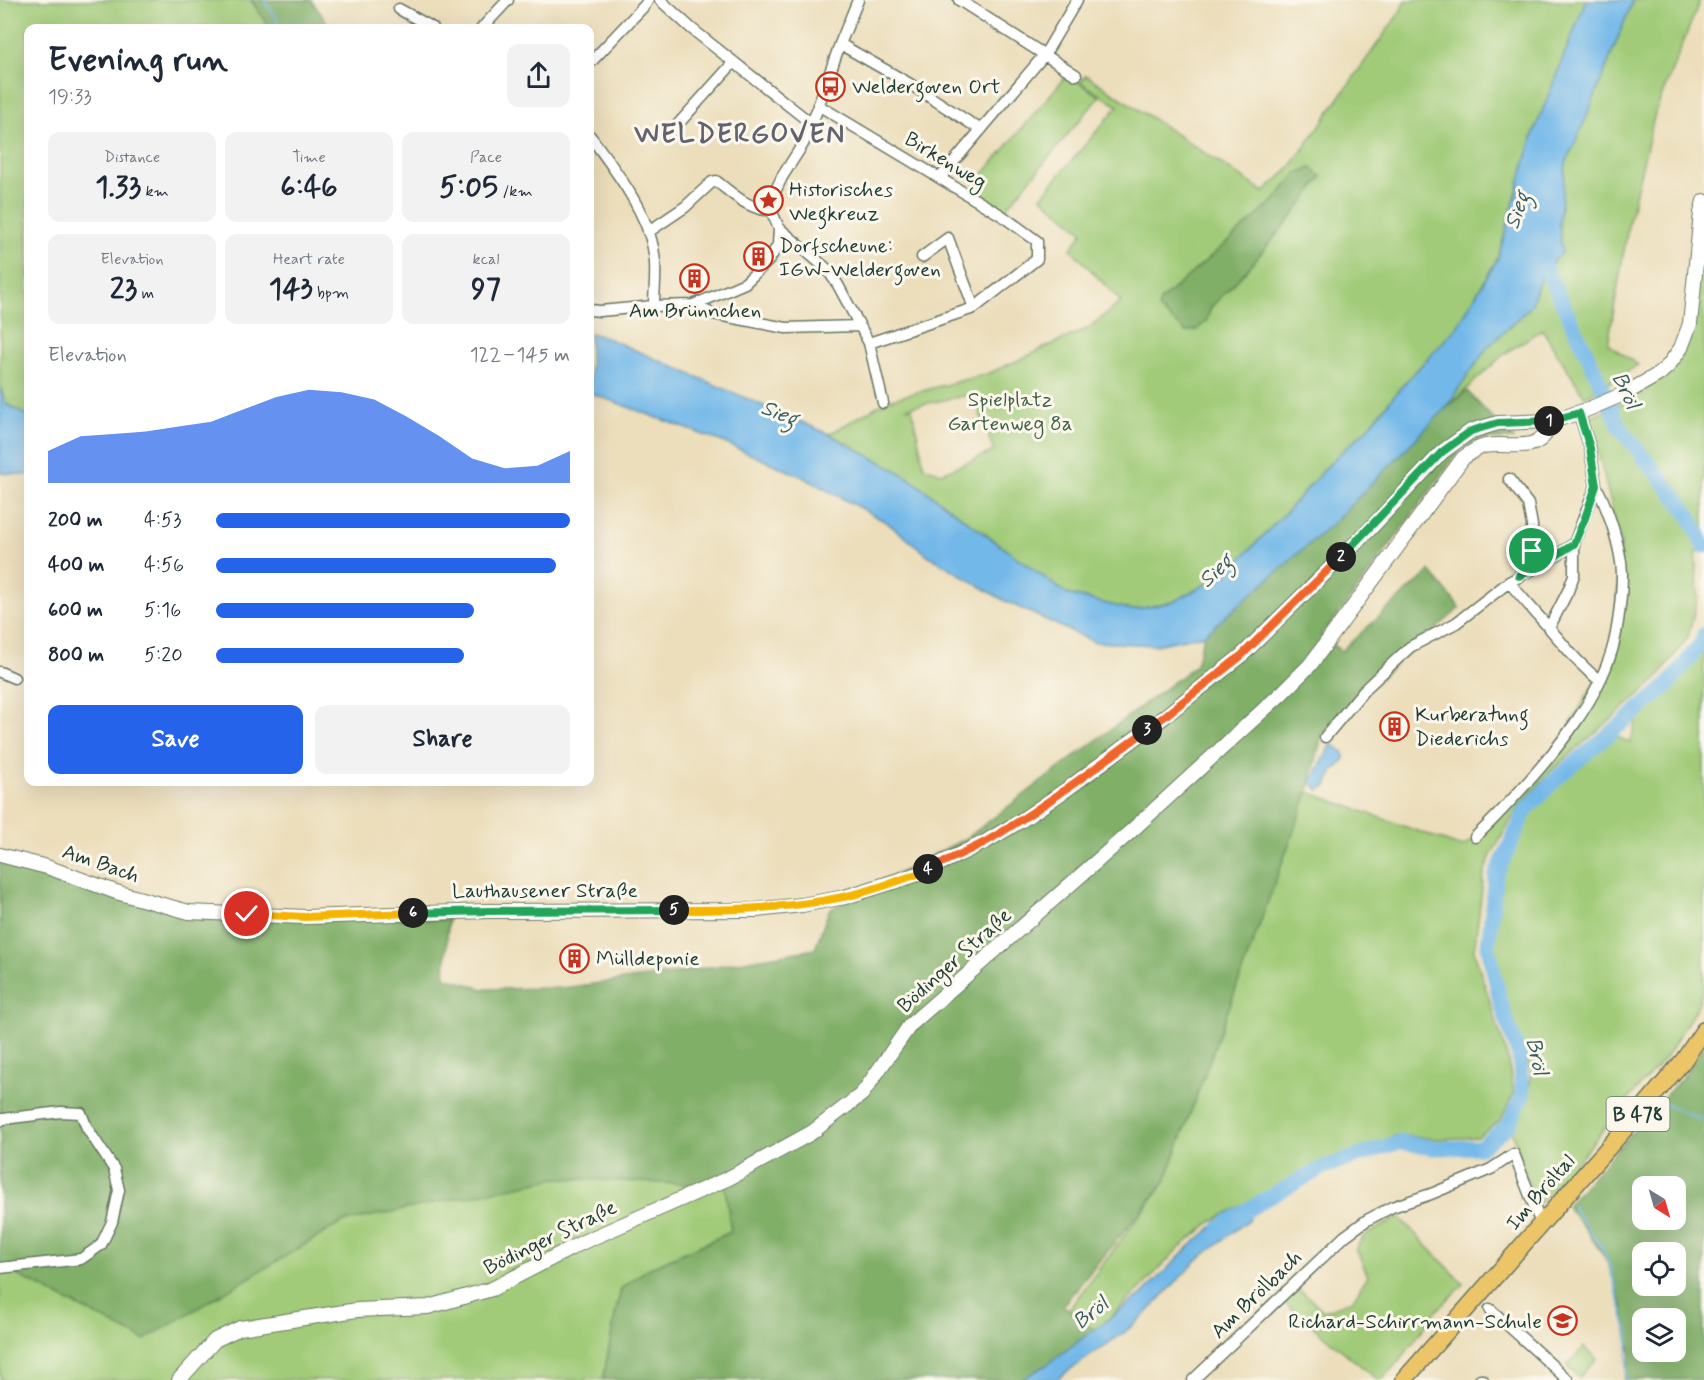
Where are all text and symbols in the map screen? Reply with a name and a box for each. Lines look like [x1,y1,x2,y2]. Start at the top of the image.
text: Evening run [48,39,228,83]
button: share [507,44,570,107]
bus stop icon: Weldergoven Ort [815,70,847,102]
place label: Weldergoven Ort [852,73,1001,103]
text: 19:33 [48,84,92,111]
district label: WELDERGOVEN [634,117,846,152]
street label: Birkenweg [898,125,992,197]
text: Distance [104,147,160,168]
text: Time [292,147,326,168]
text: Pace [470,147,502,168]
text: 1.33 [95,168,141,207]
text: 6:46 [280,168,338,207]
text: 5:05 [439,168,498,207]
place label: Historisches Wegkreuz [789,176,893,230]
text: km [141,181,169,202]
text: /km [498,181,533,202]
place icon: Historisches Wegkreuz [752,185,784,217]
water label: Sieg [1498,186,1541,234]
place label: Dorfscheune: IGW-Weldergoven [779,232,941,286]
building icon: Dorfscheune: IGW-Weldergoven [742,241,774,273]
text: Elevation [101,249,164,270]
text: Heart rate [273,249,345,270]
text: kcal [473,249,499,270]
building icon: Am Brünnchen [679,263,711,295]
text: 23 [110,270,137,309]
text: 143 [269,270,313,309]
text: 97 [471,270,501,309]
text: m [137,283,154,304]
text: bpm [313,283,349,304]
place label: Am Brünnchen [629,297,761,325]
text: Elevation [48,342,127,369]
text: 122–145 m [470,342,570,369]
water label: Bröl [1604,368,1647,415]
park label: Spielplatz Gartenweg 8a [947,386,1073,439]
water label: Sieg [756,394,804,438]
pin: 1 [1534,406,1564,436]
text: 1 [1545,410,1553,431]
text: 200 m [48,507,103,534]
text: 4:53 [144,507,181,534]
pin [1506,525,1557,576]
icon: arrive [1515,534,1548,567]
pin: 2 [1326,542,1356,572]
text: 2 [1337,546,1345,567]
water label: Sieg [1193,547,1244,597]
text: 400 m [48,552,104,579]
text: 4:56 [144,552,184,579]
text: 600 m [48,597,103,624]
text: 5:16 [144,597,181,624]
text: 800 m [48,642,104,669]
text: 5:20 [144,642,183,669]
place label: Kurberatung Diederichs [1415,701,1529,753]
button: Save [48,705,303,774]
button: Share [315,705,570,774]
building icon: Kurberatung Diederichs [1378,710,1410,742]
pin: 3 [1132,715,1162,745]
text: 3 [1143,719,1151,740]
street label: Am Bach [58,838,143,890]
pin: 4 [913,854,943,884]
text: 4 [923,858,933,879]
street label: Lauthausener Straße [452,877,638,905]
pin [221,888,272,939]
pin: 5 [659,895,689,925]
icon: check [230,897,263,930]
pin: 6 [398,898,428,928]
text: 5 [669,899,679,920]
text: 6 [409,902,417,923]
street label: Bödinger Straße [892,902,1019,1020]
building icon: Mülldeponie [559,942,591,974]
place label: Mülldeponie [596,945,700,973]
water label: Bröl [1518,1035,1554,1079]
road number: B 478 [1606,1097,1670,1131]
street label: Im Bröltal [1500,1149,1582,1237]
north arrow [1632,1176,1686,1230]
map controls [1632,1176,1686,1362]
street label: Bödinger Straße [479,1194,622,1283]
button: locate [1632,1242,1686,1296]
street label: Am Brölbach [1205,1244,1308,1345]
water label: Bröl [1068,1290,1116,1336]
school or university icon: Richard-Schirrmann-Schule [1547,1305,1579,1337]
place label: Richard-Schirrmann-Schule [1288,1308,1542,1336]
button: layers [1632,1308,1686,1362]

